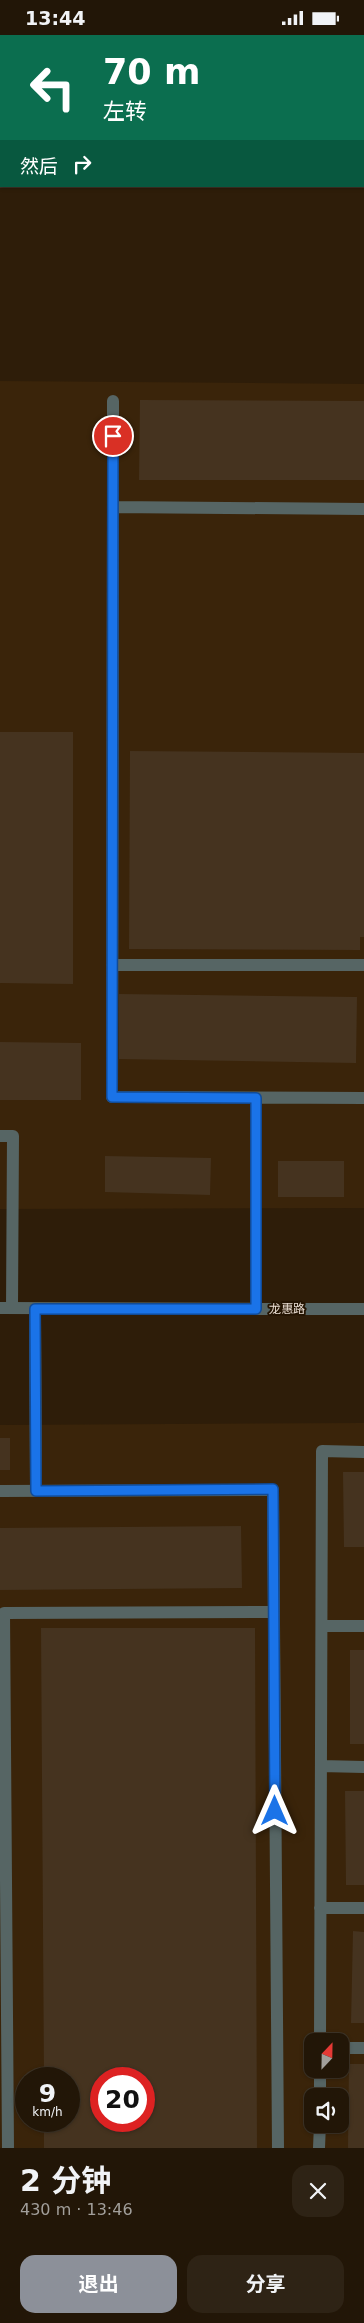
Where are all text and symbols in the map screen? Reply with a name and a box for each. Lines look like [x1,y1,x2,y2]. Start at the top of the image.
text: 13:44 [25,7,85,29]
text: 70 m [103,52,200,92]
icon: left [20,55,85,120]
text: 左转 [103,99,147,124]
icon: right [68,150,96,178]
text: 然后 [20,155,58,177]
pin [92,415,134,457]
icon: arrive [99,422,127,450]
street label: 龙惠路 [269,1302,305,1316]
position arrow [248,1784,300,1836]
north arrow [304,2033,349,2077]
map controls [304,2033,349,2133]
speed limit sign: 20 [90,2067,155,2132]
text: 9 [39,2079,56,2108]
button: sound [304,2088,349,2133]
text: km/h [32,2105,63,2119]
text: 2 分钟 [20,2163,111,2198]
button: close [292,2165,344,2217]
text: 430 m · 13:46 [20,2200,133,2219]
button: 退出 [20,2255,177,2313]
button: 分享 [187,2255,344,2313]

